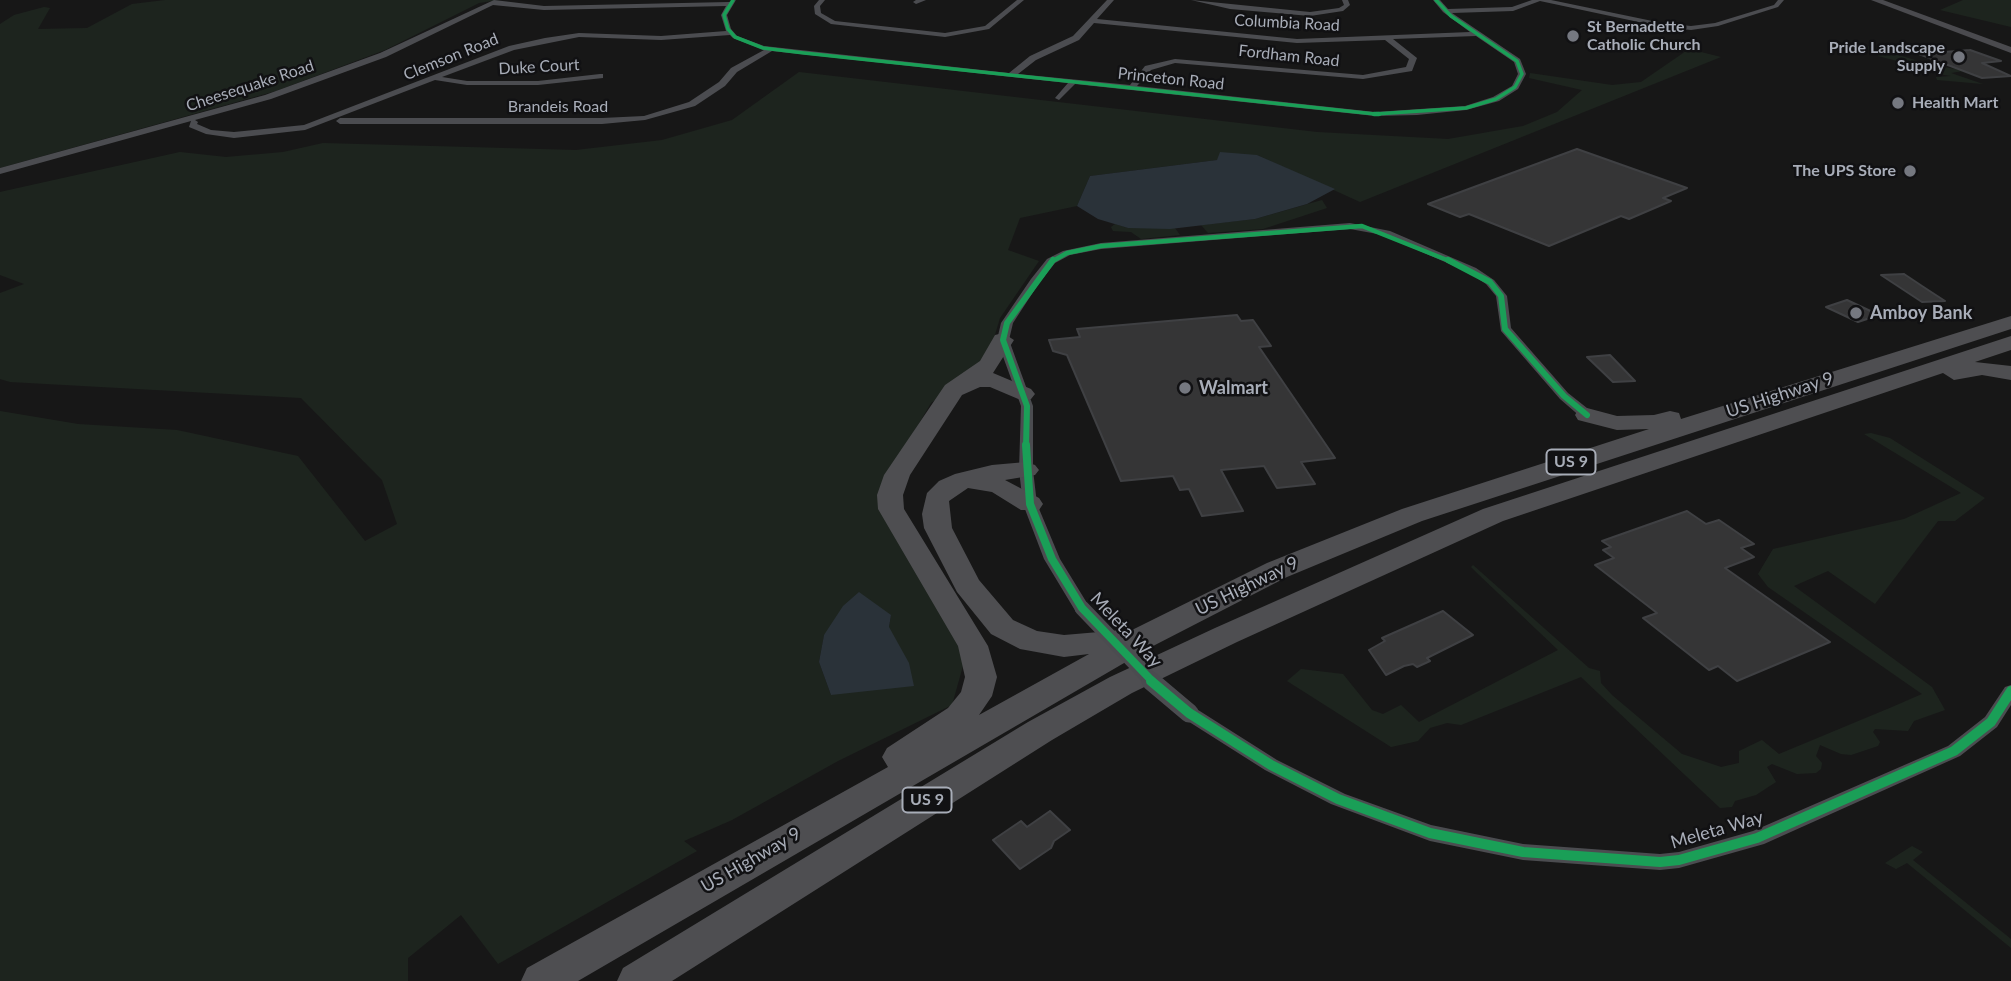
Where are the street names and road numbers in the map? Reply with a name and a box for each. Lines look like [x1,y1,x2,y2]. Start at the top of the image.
street label: Columbia Road [1234,11,1340,35]
street label: Clemson Road [401,29,501,85]
street label: Fordham Road [1238,41,1340,71]
street label: Duke Court [498,55,580,79]
street label: Cheesequake Road [184,56,316,116]
street label: Princeton Road [1117,64,1225,94]
street label: Brandeis Road [508,97,608,117]
street label: US Highway 9 [1723,367,1837,423]
road number: US 9 [1546,449,1596,475]
street label: US Highway 9 [1192,552,1302,620]
street label: Meleta Way [1086,588,1166,672]
road number: US 9 [902,788,951,813]
street label: Meleta Way [1668,806,1766,854]
street label: US Highway 9 [697,823,805,897]

